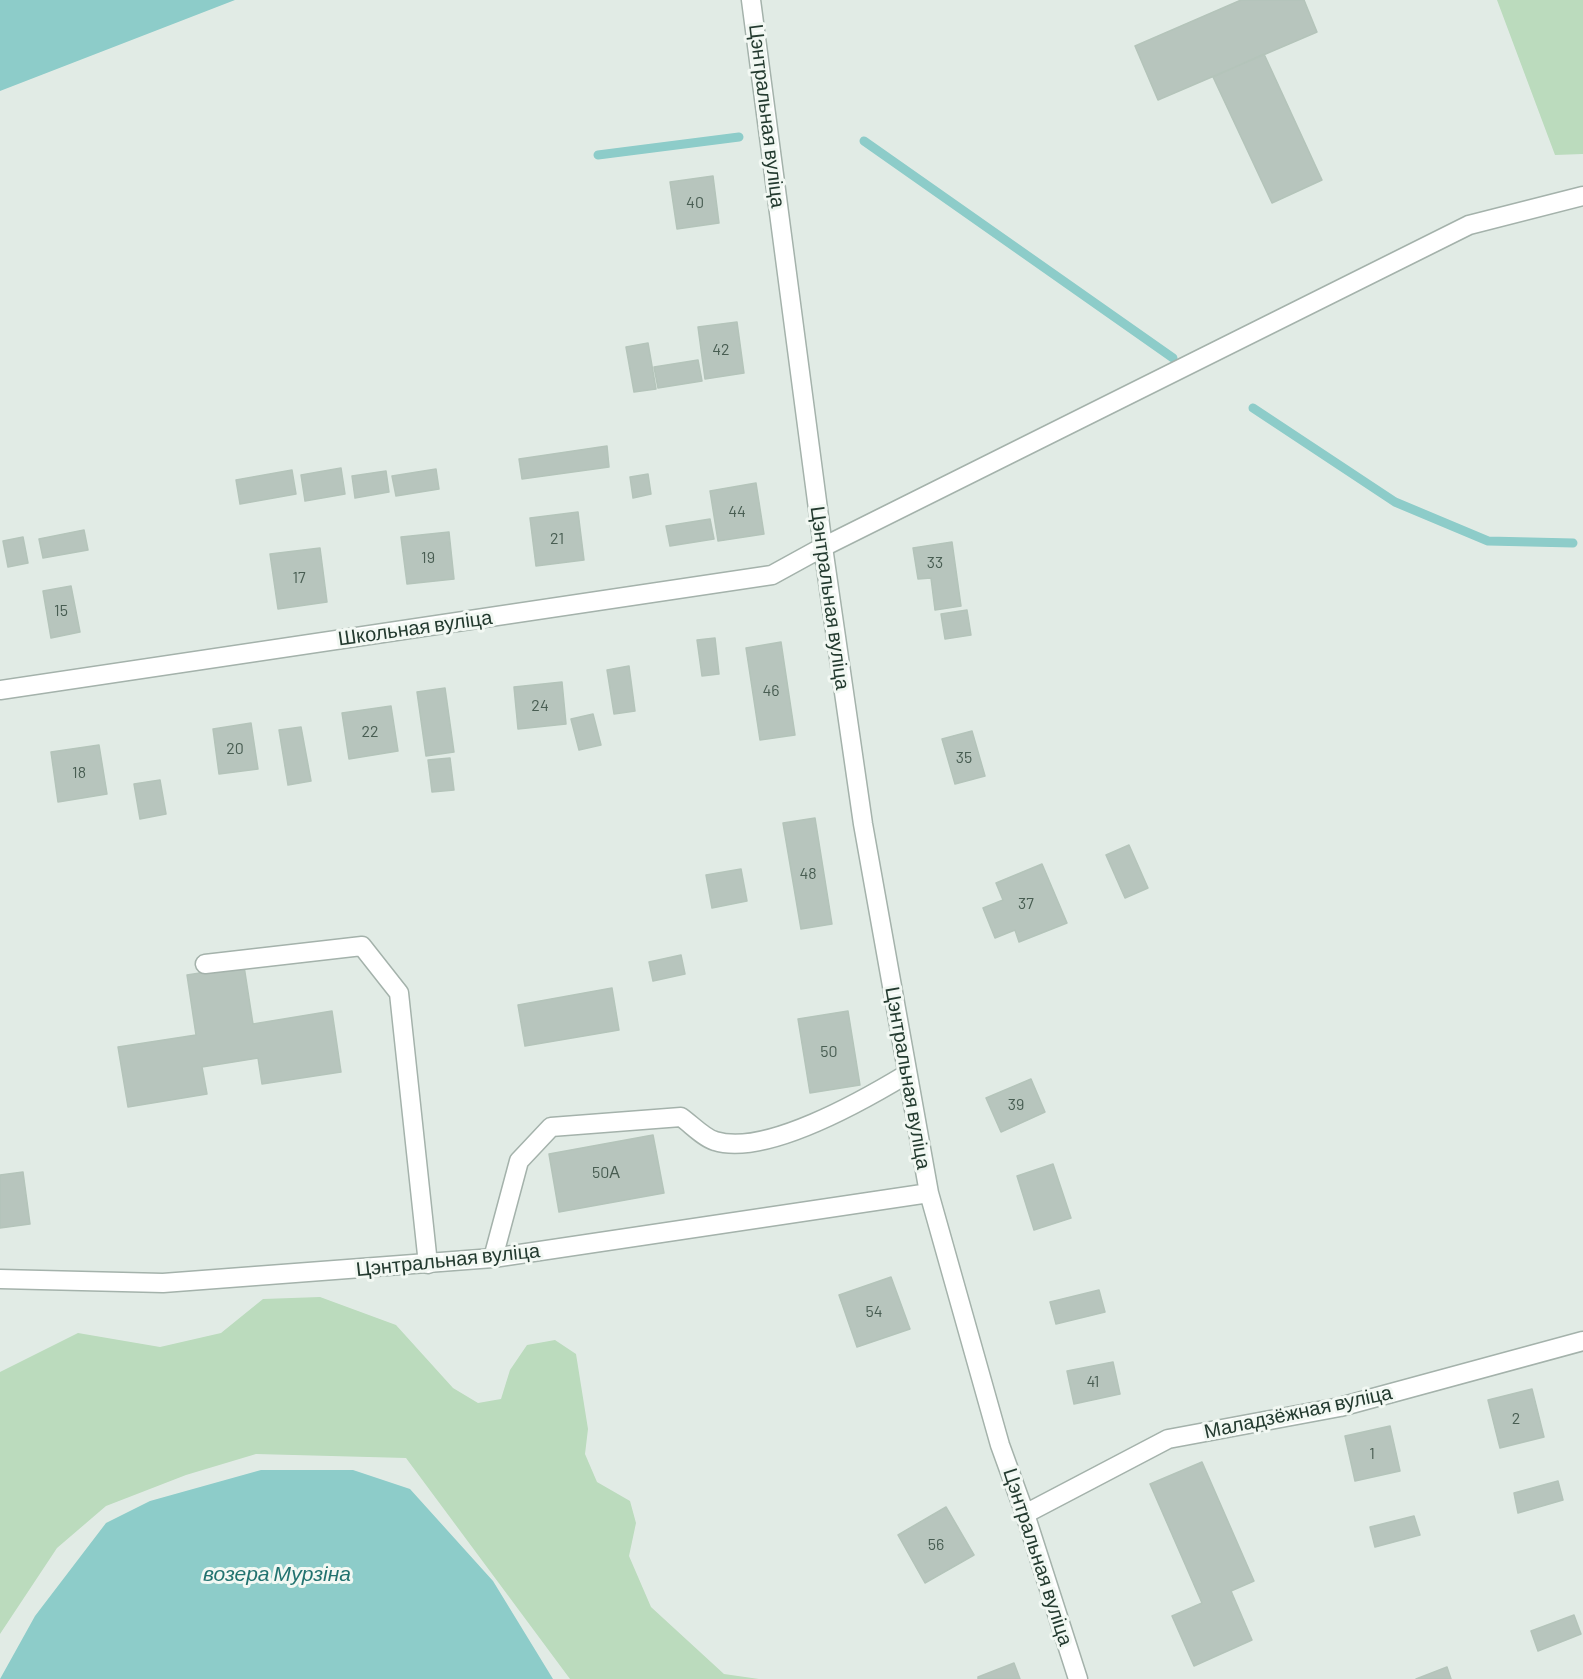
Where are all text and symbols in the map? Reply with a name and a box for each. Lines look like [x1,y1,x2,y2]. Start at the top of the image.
street label: Цэнтральная вуліца [744,23,790,209]
house number: 40 [686,193,704,213]
house number: 42 [712,340,730,360]
house number: 44 [728,502,746,522]
street label: Цэнтральная вуліца [805,505,855,691]
house number: 21 [550,529,564,549]
house number: 19 [421,548,435,568]
house number: 33 [927,553,943,573]
house number: 17 [292,568,306,588]
house number: 15 [54,601,68,621]
street label: Школьная вуліца [336,605,494,651]
house number: 46 [762,681,780,701]
house number: 24 [531,696,549,716]
house number: 22 [361,722,379,742]
house number: 20 [226,739,244,759]
house number: 35 [956,748,972,768]
house number: 18 [72,763,86,783]
house number: 48 [799,864,817,884]
house number: 37 [1018,894,1034,914]
street label: Цэнтральная вуліца [880,985,936,1171]
house number: 50 [820,1042,838,1062]
house number: 39 [1008,1095,1024,1115]
house number: 50А [592,1163,620,1183]
street label: Цэнтральная вуліца [355,1238,541,1282]
house number: 54 [865,1302,883,1322]
house number: 41 [1087,1372,1099,1392]
street label: Маладзёжная вуліца [1202,1380,1394,1444]
house number: 2 [1512,1409,1520,1429]
house number: 1 [1369,1444,1375,1464]
street label: Цэнтральная вуліца [998,1465,1078,1649]
house number: 56 [928,1535,944,1555]
water label: возера Мурзіна [203,1561,351,1587]

